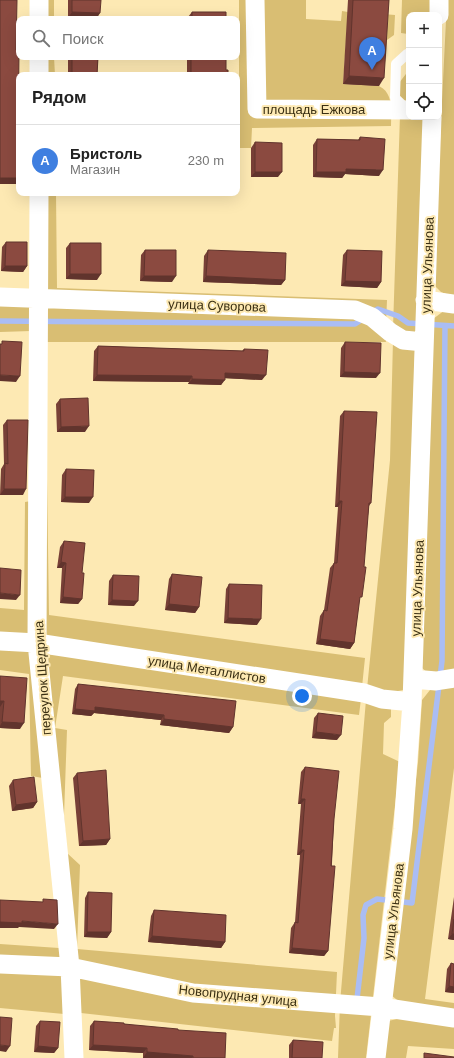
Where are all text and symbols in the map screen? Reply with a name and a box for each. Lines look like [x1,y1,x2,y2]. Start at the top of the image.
map controls [406,12,442,120]
button: + [406,12,442,48]
search box [16,16,240,60]
icon: search [30,27,52,49]
text: Поиск [62,30,104,47]
pin: A [359,37,385,70]
button: − [406,48,442,84]
button: locate [406,84,442,120]
text: Рядом [32,88,87,107]
street label: площадь Ежкова [263,102,366,117]
text: Бристоль [70,145,142,162]
text: A [40,153,50,168]
text: 230 m [188,153,224,168]
text: Магазин [70,162,120,177]
street label: улица Ульянова [418,216,437,314]
street label: улица Суворова [168,296,267,315]
street label: улица Ульянова [408,539,427,637]
street label: переулок Щедрина [31,619,54,736]
street label: улица Металлистов [147,653,267,686]
your location [292,686,312,706]
street label: улица Ульянова [380,861,407,960]
street label: Новопрудная улица [178,982,299,1009]

